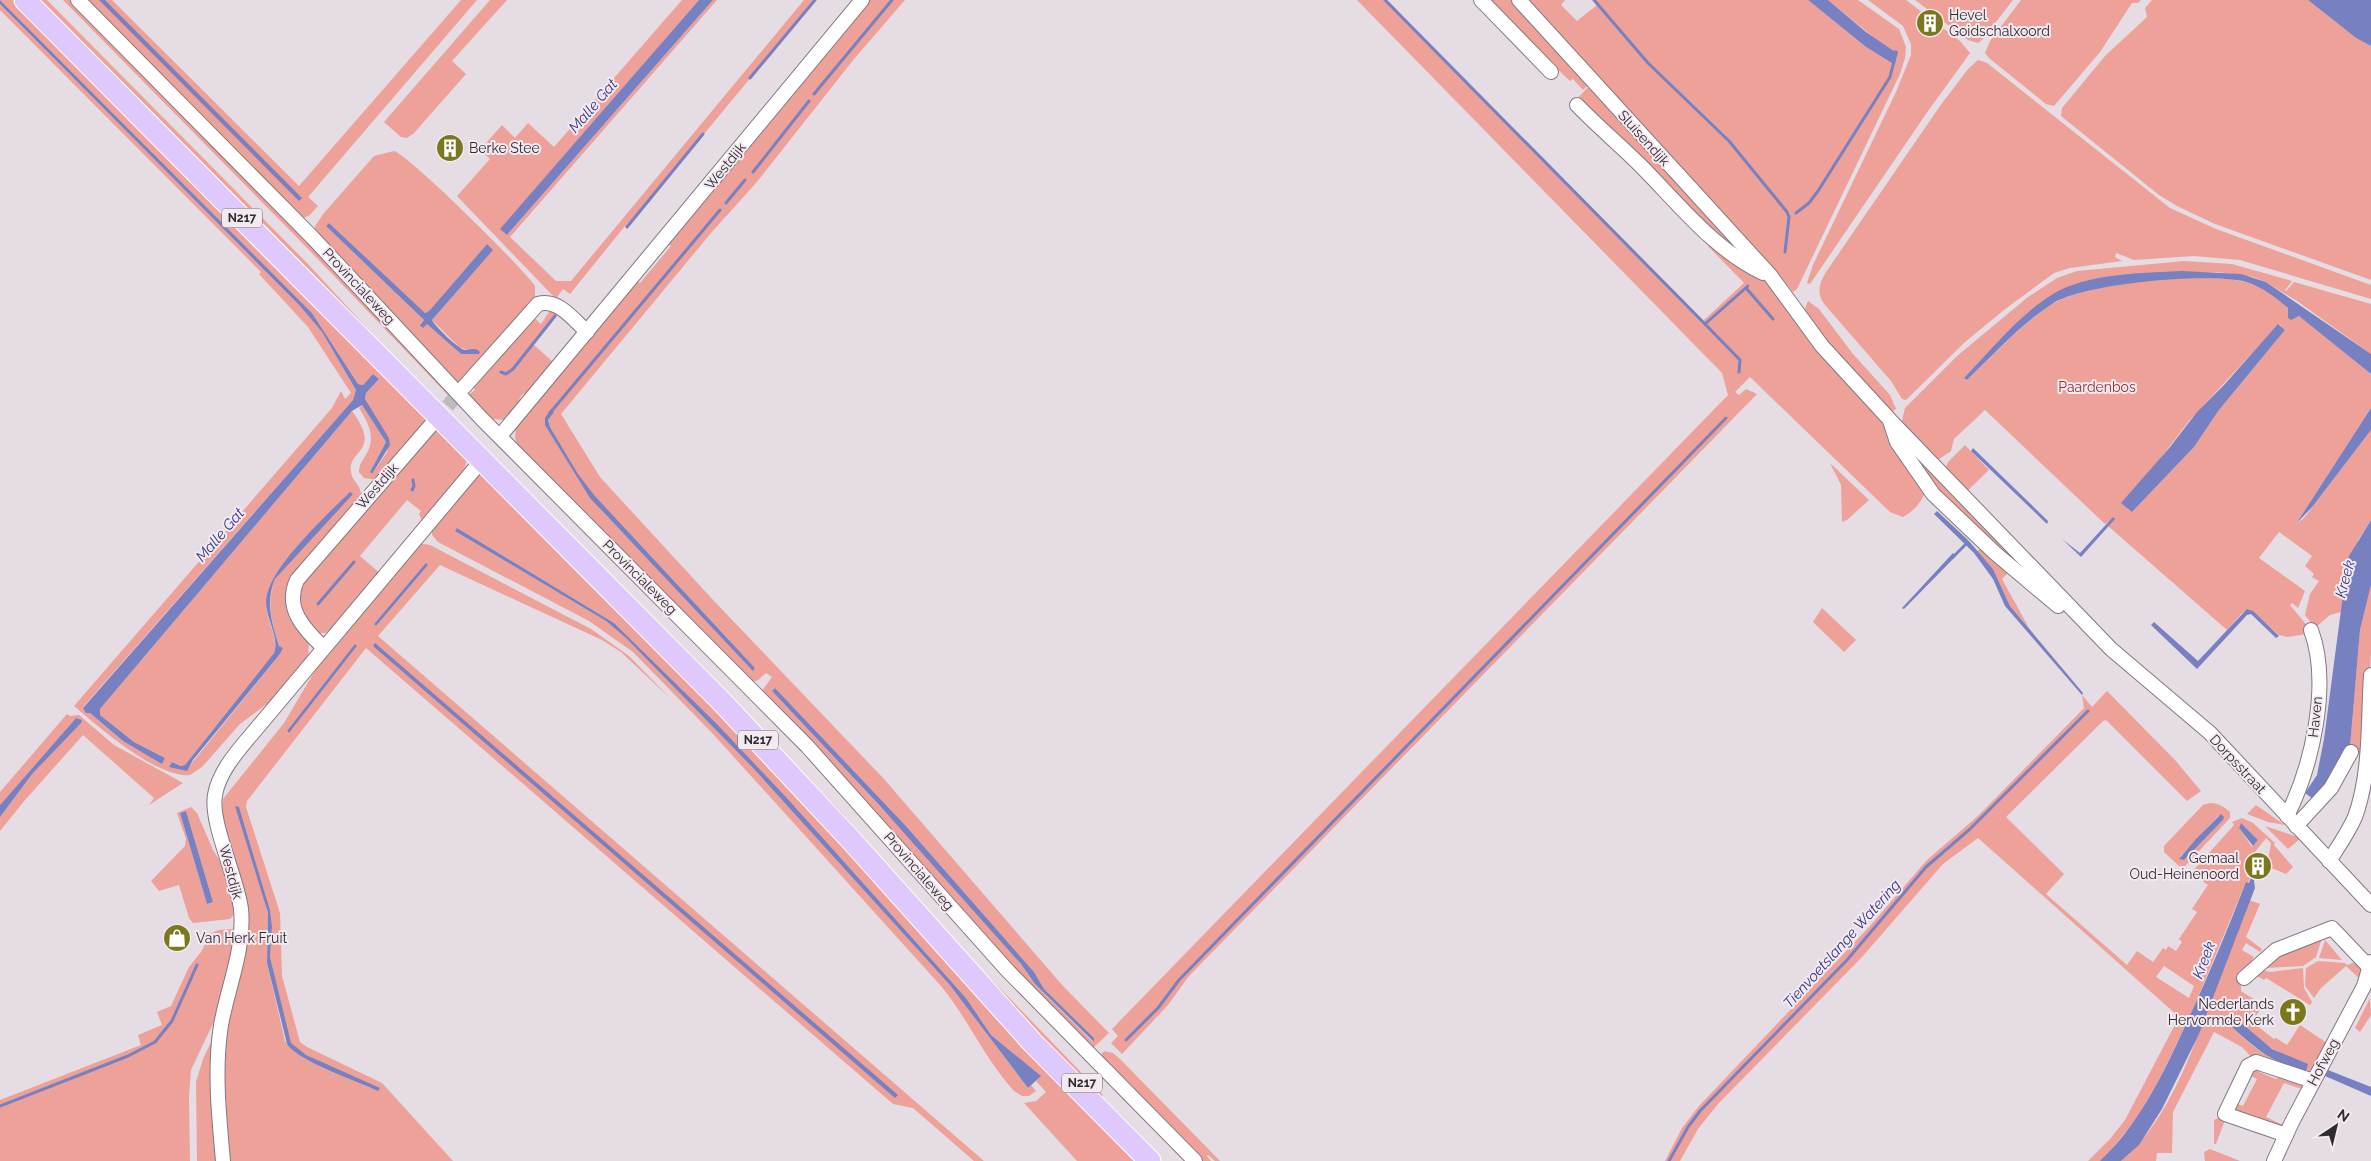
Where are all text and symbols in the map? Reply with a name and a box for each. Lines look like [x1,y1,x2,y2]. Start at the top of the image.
place label: Hevel Goidschalxoord [1949,7,2050,39]
building icon: Hevel Goidschalxoord [1915,8,1945,38]
water label: Malle Gat [565,75,621,136]
street label: Sluisendijk [1615,107,1673,169]
building icon: Berke Stee [435,133,465,163]
street label: Westdijk [701,139,749,193]
place label: Berke Stee [469,140,540,156]
road number: N217 [222,208,262,228]
street label: Provincialeweg [320,245,398,327]
park label: Paardenbos [2058,379,2136,395]
street label: Westdijk [353,459,402,512]
water label: Malle Gat [192,504,248,565]
street label: Provincialeweg [600,537,680,617]
water label: Kreek [2331,558,2359,600]
street label: Haven [2305,696,2325,738]
road number: N217 [738,730,778,750]
street label: Dorpsstraat [2207,731,2270,797]
street label: Provincialeweg [881,829,957,913]
street label: Westdijk [216,843,246,901]
place label: Gemaal Oud-Heinenoord [2129,850,2239,882]
building icon: Gemaal Oud-Heinenoord [2243,851,2273,881]
water label: Tienvoetslange Watering [1780,876,1904,1012]
shop icon: Van Herk Fruit [162,923,192,953]
place label: Van Herk Fruit [196,930,287,946]
water label: Kreek [2189,939,2219,981]
place label: Nederlands Hervormde Kerk [2168,996,2275,1028]
church icon: Nederlands Hervormde Kerk [2278,997,2308,1027]
street label: Hofweg [2304,1036,2342,1088]
road number: N217 [1062,1074,1102,1092]
north arrow [2311,1101,2361,1151]
text: N [2334,1106,2352,1125]

